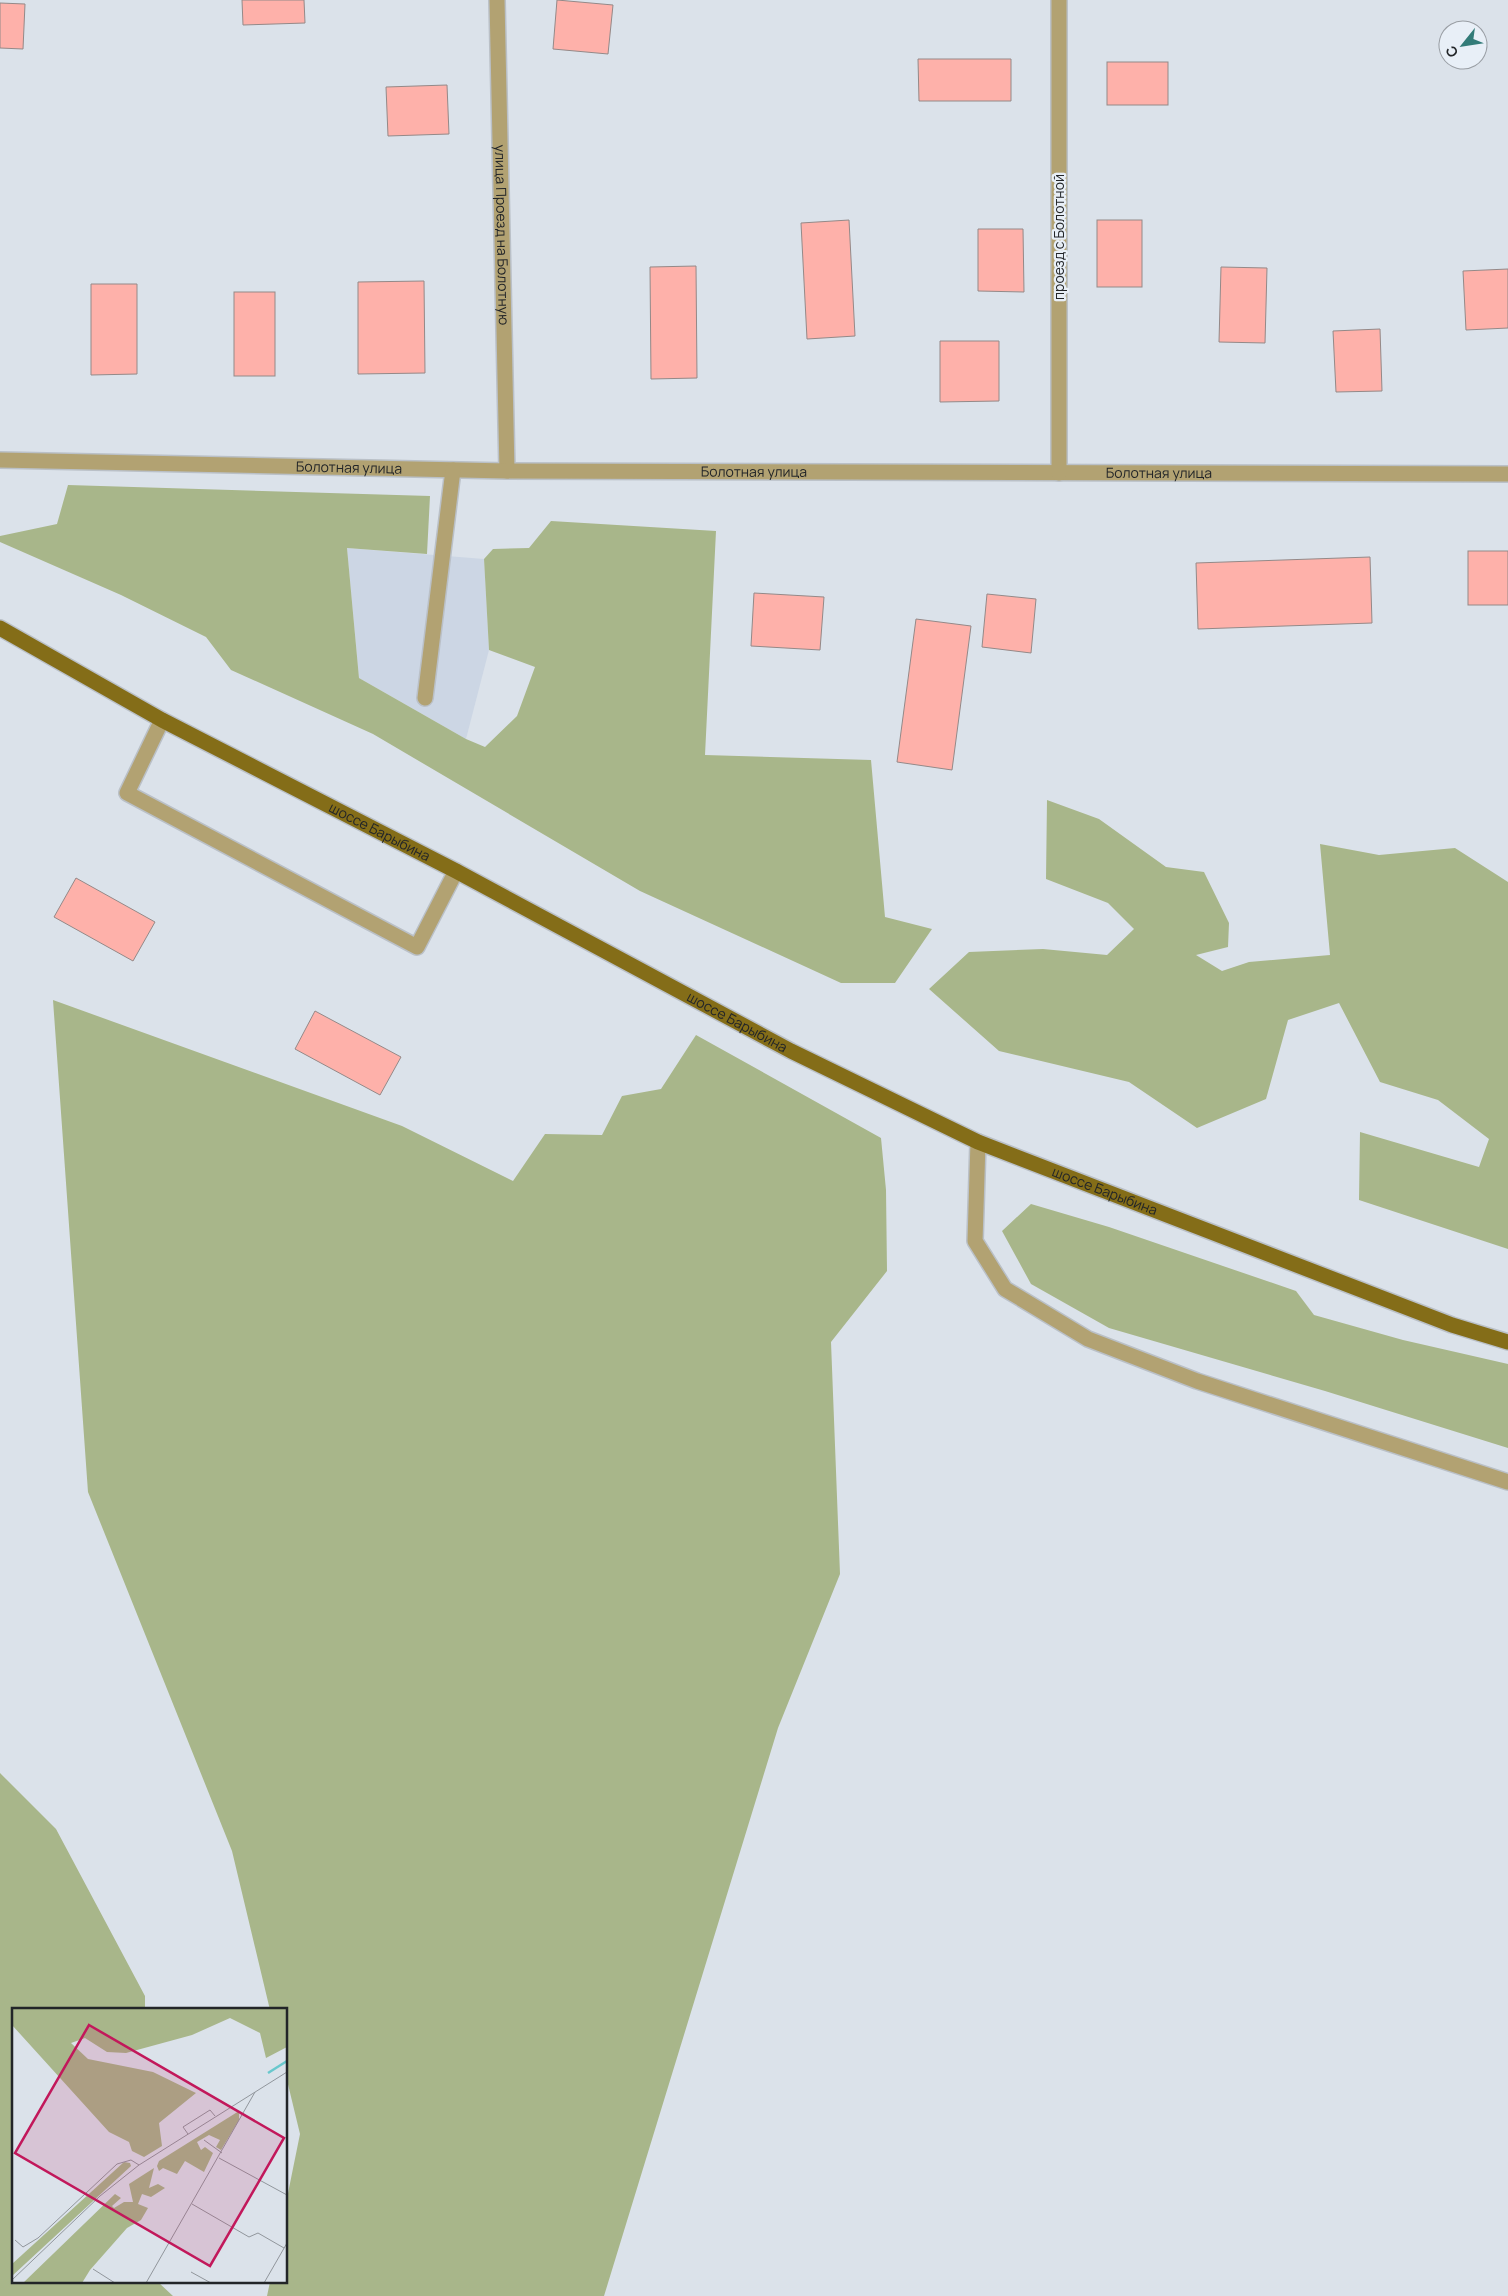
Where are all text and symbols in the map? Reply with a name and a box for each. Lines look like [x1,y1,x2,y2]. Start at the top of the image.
north arrow [1438,20,1488,70]
text: С [1440,43,1462,61]
street label: улица Проезд на Болотную [491,145,514,325]
street label: проезд с Болотной [1049,174,1068,300]
street label: Болотная улица [296,456,402,478]
street label: Болотная улица [701,462,807,481]
street label: Болотная улица [1106,463,1212,482]
street label: шоссе Барыбина [326,797,434,865]
street label: шоссе Барыбина [684,987,791,1056]
street label: шоссе Барыбина [1050,1162,1160,1219]
inset map [12,2008,288,2284]

